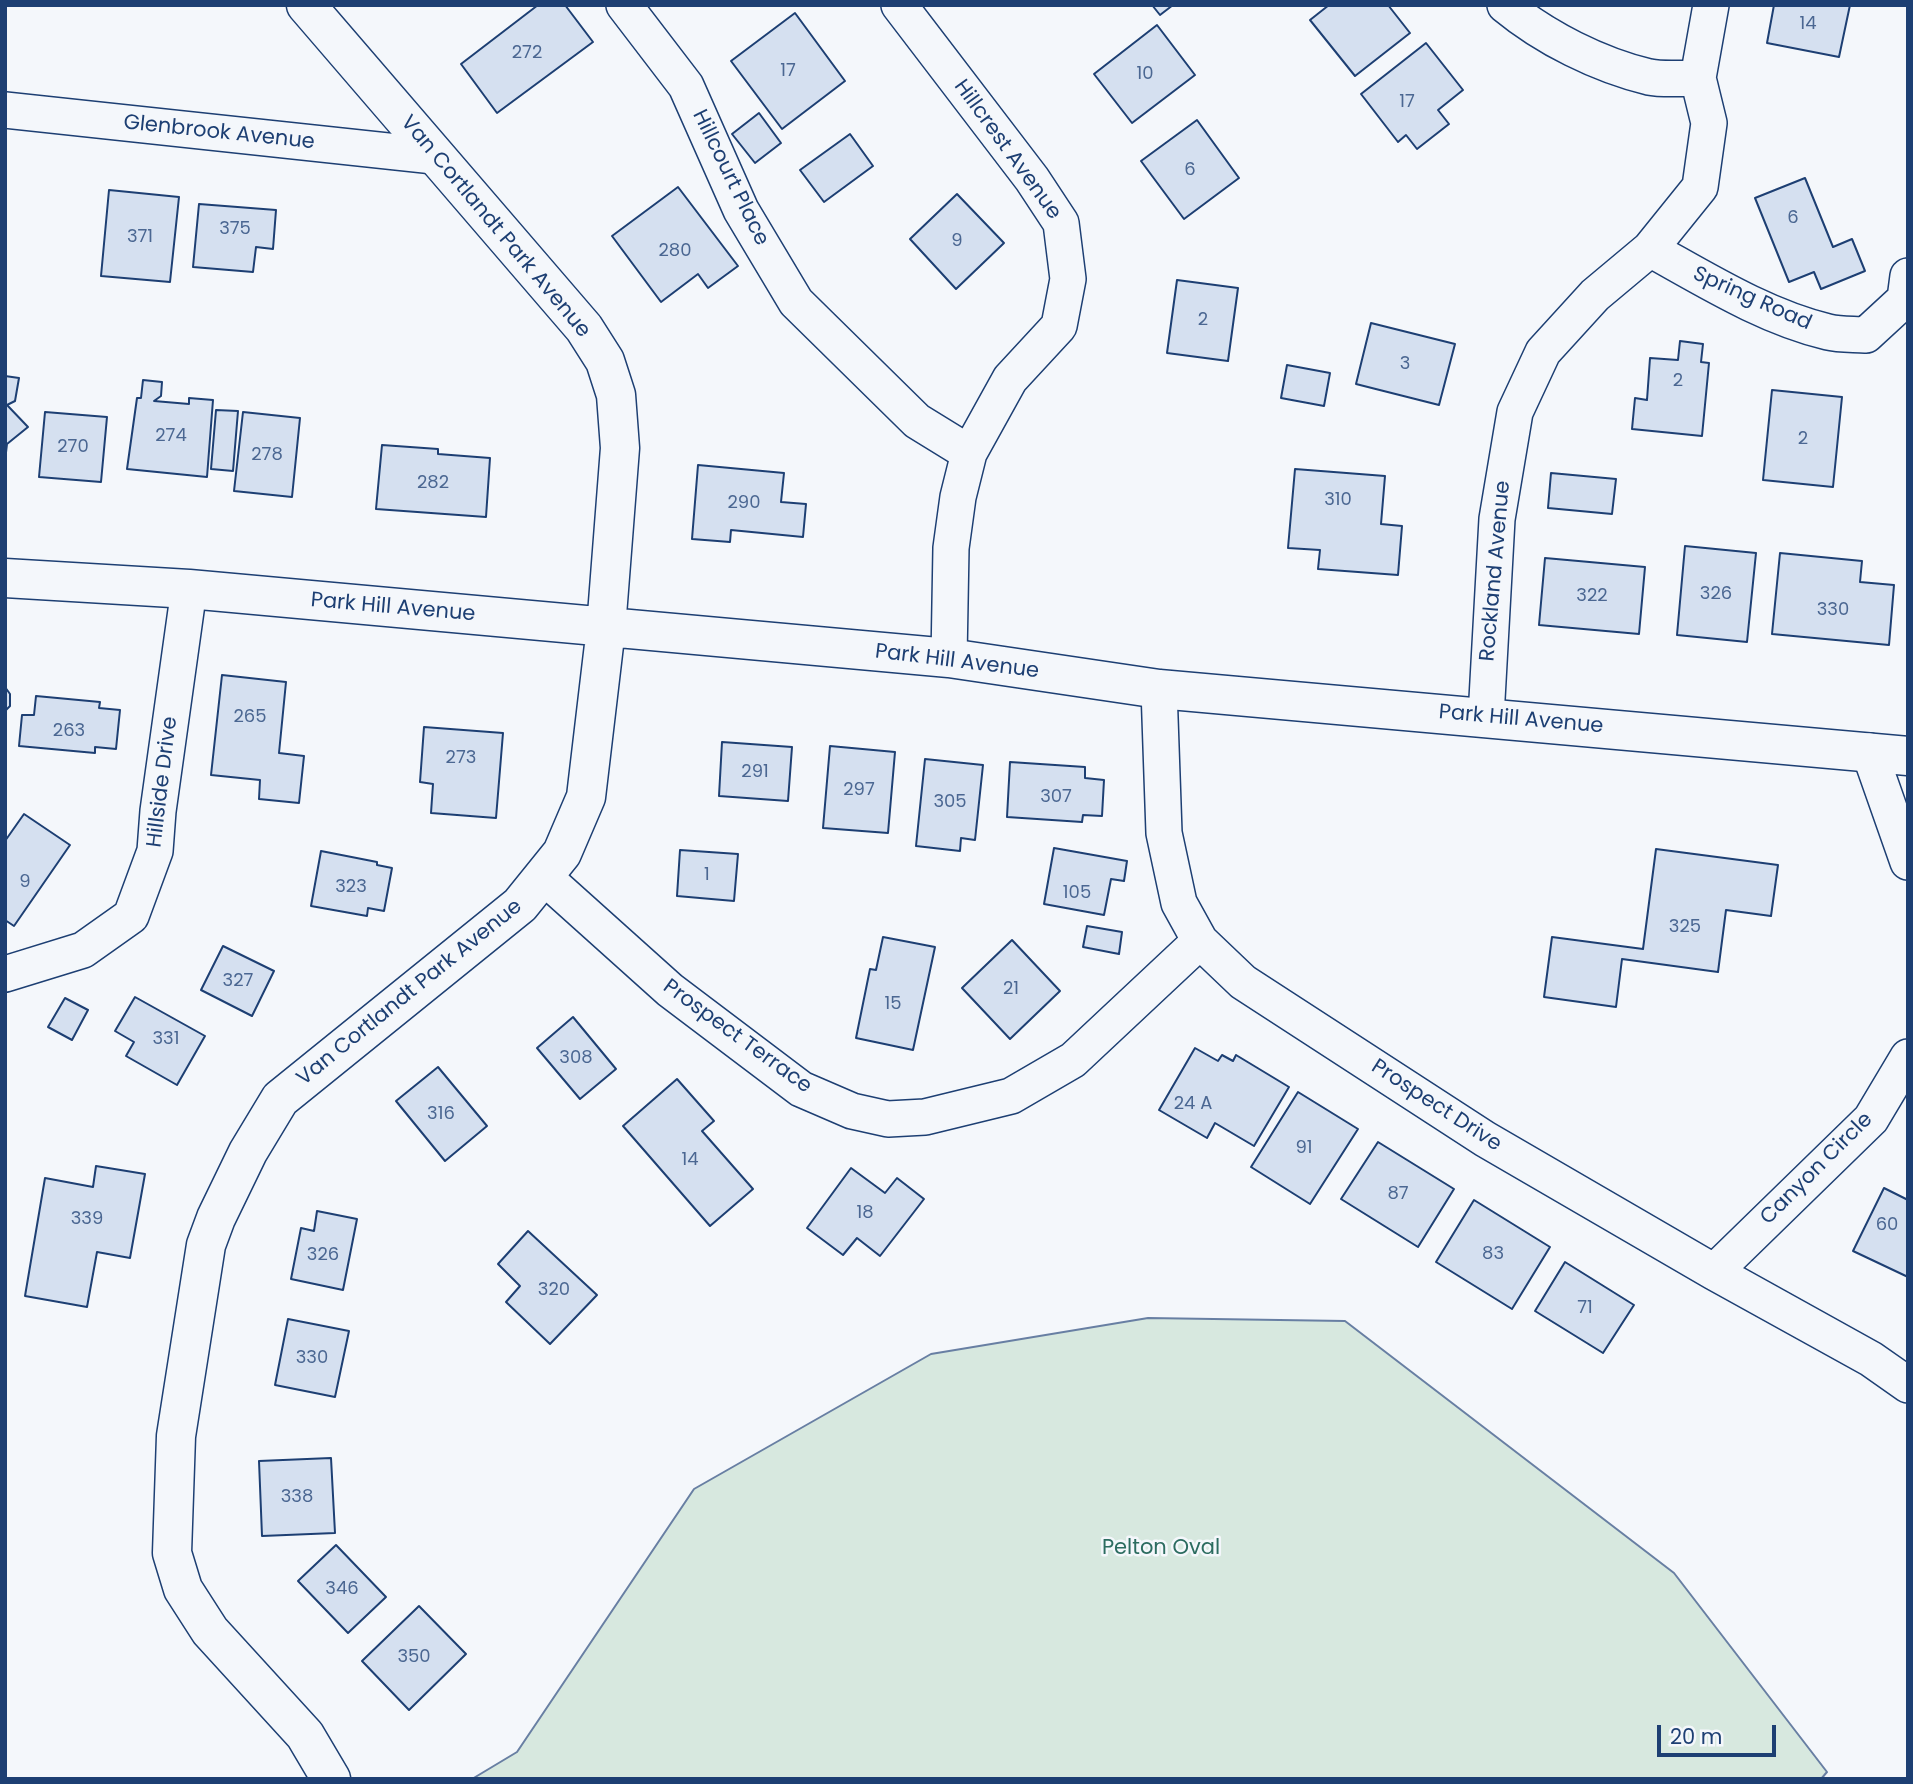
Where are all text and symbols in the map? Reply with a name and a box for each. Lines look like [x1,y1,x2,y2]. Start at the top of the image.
house number: 14 [1799,13,1817,35]
house number: 272 [512,42,542,64]
house number: 17 [780,60,796,82]
house number: 10 [1136,63,1154,85]
street label: Hillcrest Avenue [948,75,1066,225]
house number: 17 [1399,91,1415,113]
street label: Hillcourt Place [686,106,774,250]
street label: Glenbrook Avenue [122,110,316,156]
street label: Van Cortlandt Park Avenue [395,111,595,343]
house number: 6 [1184,159,1196,181]
house number: 6 [1787,207,1799,229]
house number: 375 [219,218,251,240]
house number: 371 [127,226,153,248]
house number: 9 [951,230,963,252]
house number: 280 [658,240,692,262]
street label: Spring Road [1689,262,1815,336]
house number: 2 [1198,309,1208,331]
house number: 3 [1400,353,1410,375]
house number: 2 [1673,370,1683,392]
house number: 274 [155,425,187,447]
house number: 2 [1798,428,1808,450]
house number: 270 [57,436,89,458]
house number: 278 [251,444,283,466]
house number: 282 [417,472,449,494]
street label: Rockland Avenue [1476,480,1516,662]
house number: 310 [1324,489,1352,511]
house number: 290 [728,492,760,514]
house number: 326 [1700,583,1732,605]
house number: 322 [1576,585,1608,607]
street label: Park Hill Avenue [310,588,476,628]
house number: 330 [1817,599,1849,621]
street label: Park Hill Avenue [874,639,1040,685]
street label: Park Hill Avenue [1438,700,1604,740]
house number: 265 [233,706,267,728]
street label: Hillside Drive [142,715,184,849]
house number: 263 [53,720,85,742]
house number: 273 [446,747,476,769]
house number: 291 [741,761,769,783]
house number: 297 [843,779,875,801]
house number: 307 [1040,786,1072,808]
house number: 305 [933,791,967,813]
house number: 1 [704,864,710,886]
house number: 9 [19,871,31,893]
house number: 323 [335,876,367,898]
house number: 105 [1063,882,1091,904]
street label: Van Cortlandt Park Avenue [292,894,528,1092]
house number: 325 [1669,916,1701,938]
house number: 327 [223,970,253,992]
street label: Prospect Terrace [658,975,816,1099]
house number: 21 [1003,978,1019,1000]
house number: 15 [884,993,902,1015]
house number: 331 [153,1028,179,1050]
house number: 308 [559,1047,593,1069]
street label: Prospect Drive [1366,1055,1506,1157]
house number: 24 A [1174,1093,1212,1115]
house number: 316 [427,1103,455,1125]
street label: Canyon Circle [1756,1108,1878,1230]
house number: 91 [1295,1137,1313,1159]
house number: 14 [681,1149,699,1171]
house number: 87 [1387,1183,1409,1205]
house number: 18 [856,1202,874,1224]
house number: 339 [71,1208,103,1230]
house number: 60 [1876,1214,1898,1236]
house number: 83 [1482,1243,1504,1265]
house number: 326 [307,1244,339,1266]
house number: 320 [538,1279,570,1301]
house number: 71 [1577,1297,1593,1319]
house number: 330 [296,1347,328,1369]
house number: 338 [281,1486,313,1508]
park label: Pelton Oval [1102,1536,1220,1562]
house number: 346 [325,1578,359,1600]
house number: 350 [397,1646,431,1668]
scale bar [1661,1710,1780,1754]
text: 20 m [1670,1722,1723,1751]

